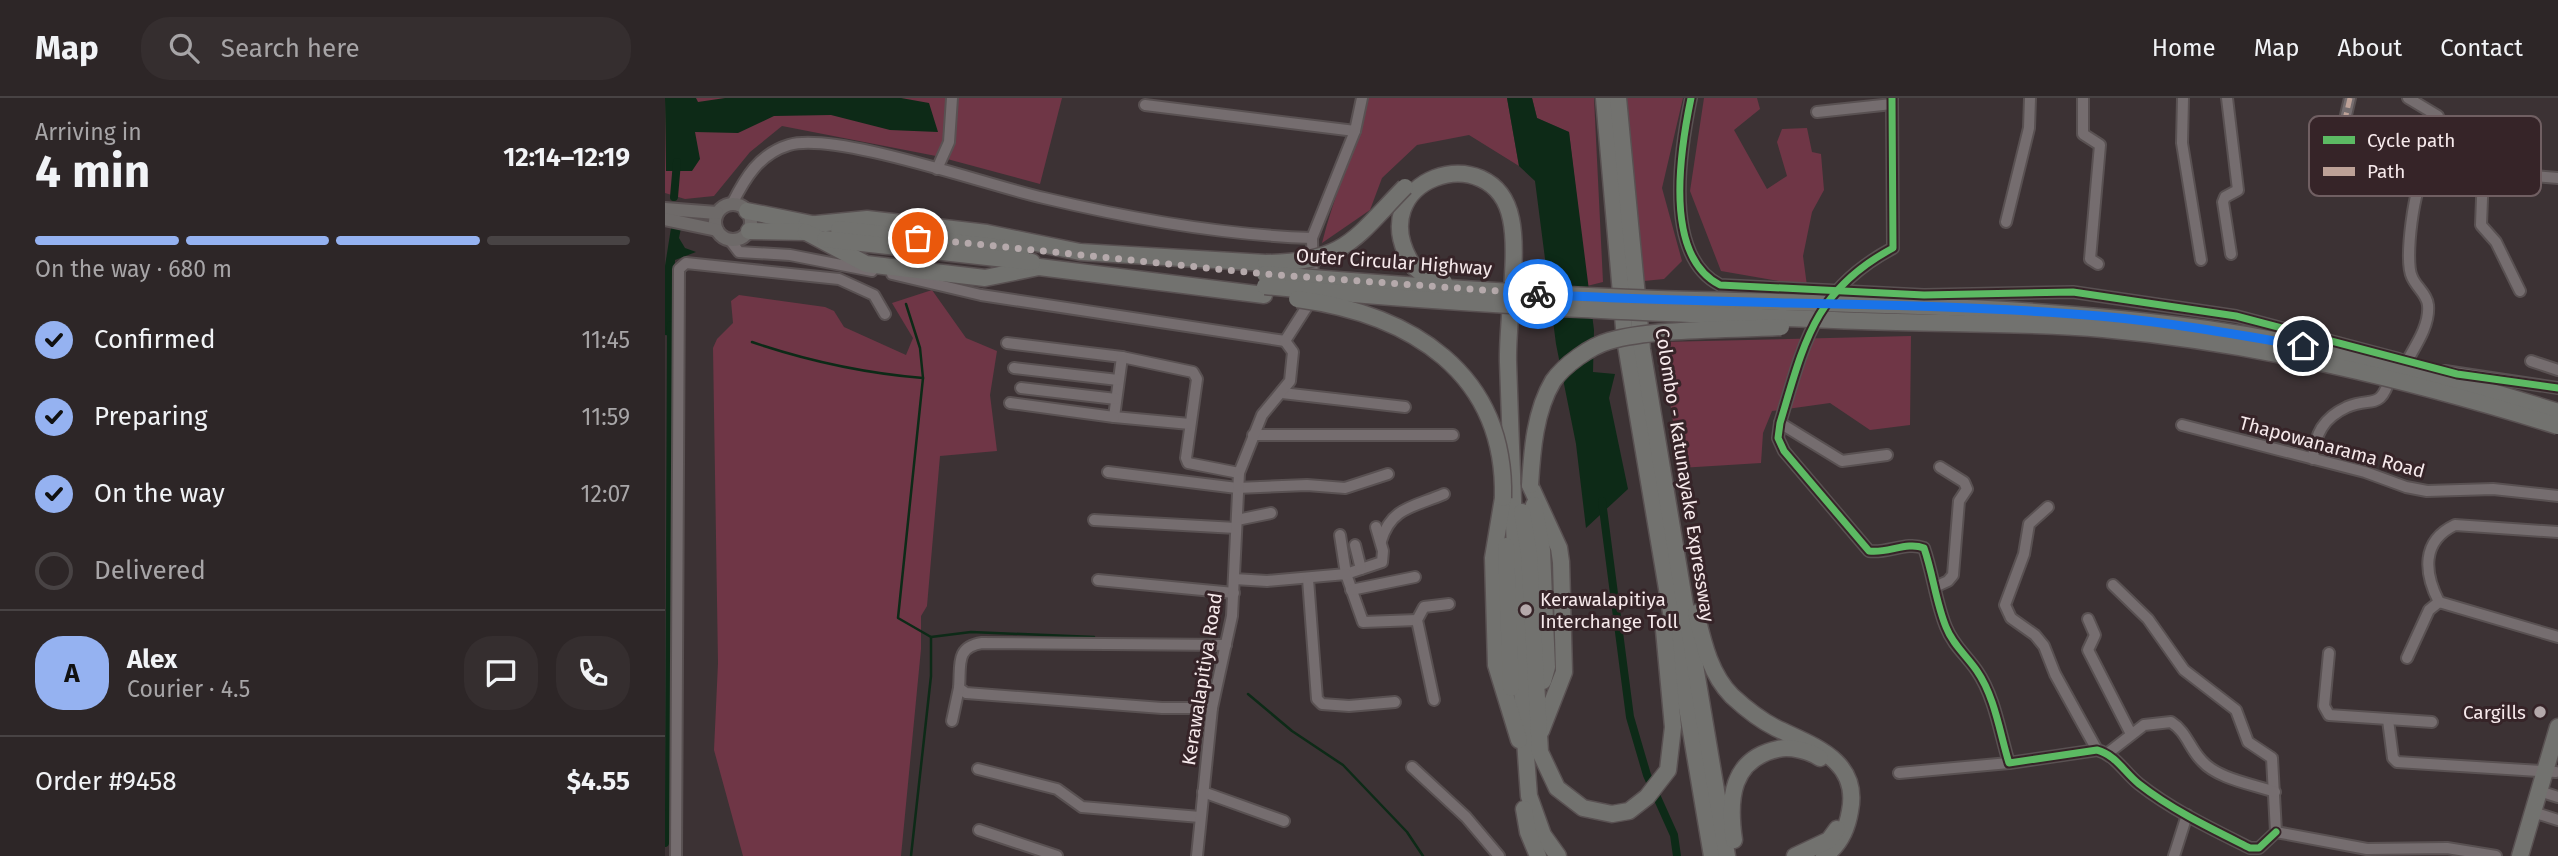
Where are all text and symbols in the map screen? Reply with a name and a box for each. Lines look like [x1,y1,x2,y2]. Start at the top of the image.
search box [141,17,631,80]
text: Map [35,28,99,68]
icon: search [165,29,203,67]
text: Search here [221,33,360,64]
text: Home [2152,34,2216,62]
text: Map [2254,34,2300,62]
text: About [2338,34,2402,62]
text: Contact [2440,34,2523,62]
legend [2309,116,2541,196]
text: Arriving in [35,118,142,146]
text: Cycle path [2367,129,2455,152]
text: 12:14–12:19 [503,142,630,173]
text: 4 min [35,144,150,199]
text: Path [2367,160,2405,183]
pin [888,208,948,268]
icon: bag [899,219,937,257]
street label: Outer Circular Highway [1295,244,1493,280]
text: On the way · 680 m [35,255,232,283]
courier [1503,259,1573,329]
icon: bike [1519,275,1557,313]
pin [2273,316,2333,376]
icon: check [35,321,73,359]
text: Confirmed [94,324,215,355]
text: 11:45 [581,326,630,354]
street label: Colombo - Katunayake Expressway [1650,326,1720,624]
icon: home [2284,327,2322,365]
icon: check [35,398,73,436]
text: Preparing [94,401,207,432]
text: 11:59 [582,403,630,431]
street label: Thapowanarama Road [2237,411,2427,483]
icon: check [35,475,73,513]
text: On the way [94,478,225,509]
text: 12:07 [581,480,630,508]
text: Delivered [94,555,206,586]
place label: Kerawalapitiya Interchange Toll [1540,588,1679,633]
street label: Kerawalapitiya Road [1177,591,1227,767]
marker: Kerawalapitiya Interchange Toll [1518,602,1534,618]
button: chat [464,636,538,710]
button: phone [556,636,630,710]
text: Alex [127,644,177,675]
text: A [64,658,80,689]
text: Courier · 4.5 [127,675,250,703]
place label: Cargills [2463,701,2526,724]
marker: Cargills [2532,704,2548,720]
text: Order #9458 [35,766,177,797]
text: $4.55 [567,766,630,797]

